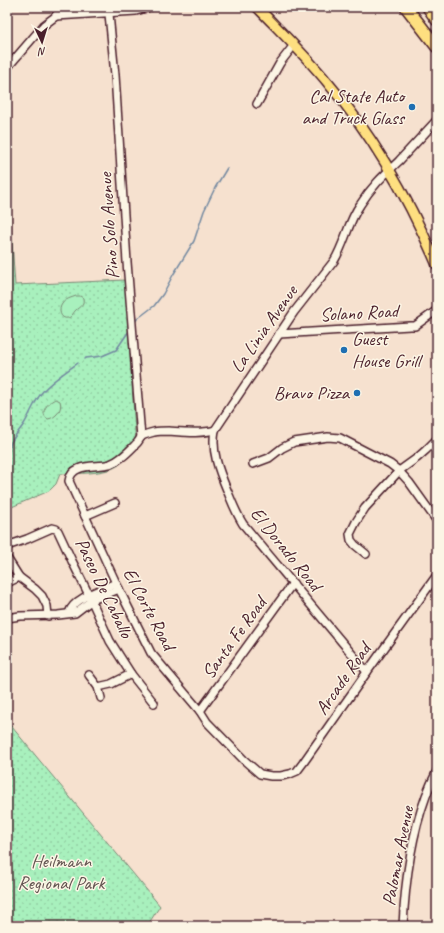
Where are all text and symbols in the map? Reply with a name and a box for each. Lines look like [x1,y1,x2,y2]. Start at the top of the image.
north arrow [22,22,62,62]
text: N [37,45,47,59]
place label: Cal State Auto and Truck Glass [302,84,406,130]
marker: Cal State Auto and Truck Glass [407,102,417,112]
street label: Pino Solo Avenue [93,170,125,280]
street label: La Linia Avenue [225,279,304,377]
street label: Solano Road [319,299,401,327]
place label: Guest House Grill [352,327,424,373]
marker: Guest House Grill [339,345,349,355]
place label: Bravo Pizza [274,381,351,405]
marker: Bravo Pizza [352,388,362,398]
street label: El Dorado Road [245,502,329,598]
street label: Paseo De Caballo [70,534,139,643]
street label: El Corte Road [117,564,182,657]
street label: Santa Fe Road [196,590,274,684]
street label: Arcade Road [310,636,378,719]
street label: Palomar Avenue [377,802,420,908]
park label: Heilmann Regional Park [17,849,106,895]

